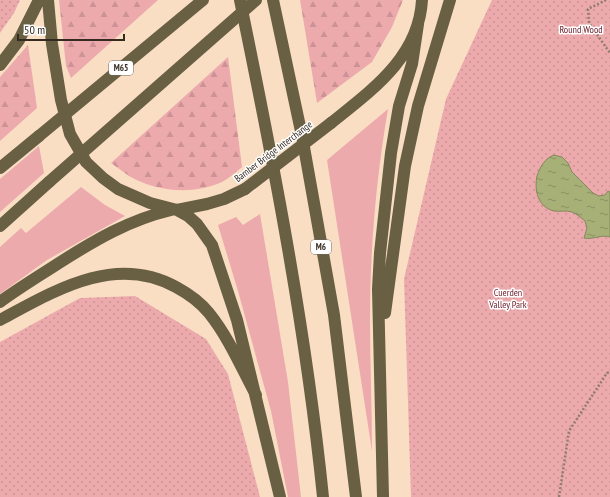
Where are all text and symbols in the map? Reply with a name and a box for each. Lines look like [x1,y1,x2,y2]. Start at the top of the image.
scale bar [18,16,124,42]
text: 50 m [24,22,45,37]
park label: Round Wood [559,23,603,36]
road number: M65 [109,61,133,75]
street label: Bamber Bridge Interchange [232,118,315,185]
road number: M6 [311,240,331,254]
park label: Cuerden Valley Park [488,286,527,311]

